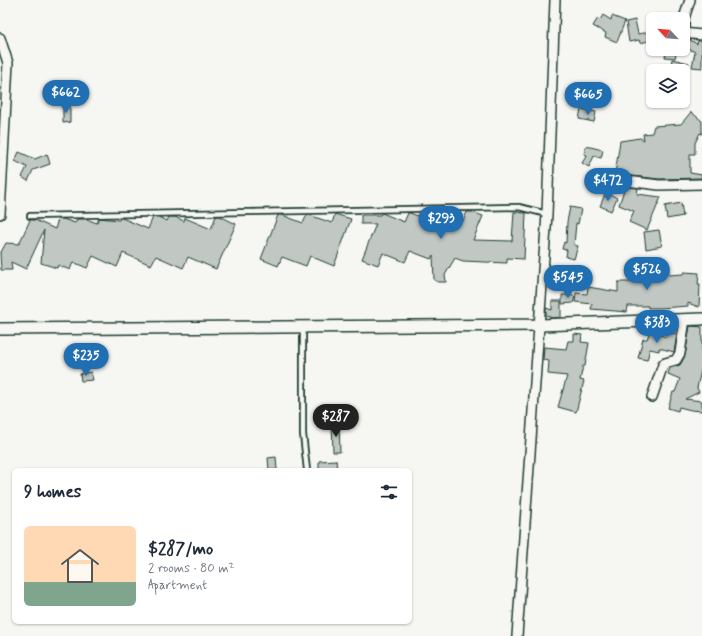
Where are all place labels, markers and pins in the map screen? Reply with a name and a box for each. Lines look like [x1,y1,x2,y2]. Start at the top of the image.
pin: $662 [42,80,90,114]
pin: $665 [564,82,612,116]
pin: $472 [584,168,632,202]
pin: $293 [417,206,465,240]
pin: $526 [623,257,671,291]
pin: $545 [544,265,592,299]
pin: $383 [633,310,681,344]
pin: $235 [62,343,110,377]
pin: $287 [312,404,360,438]

